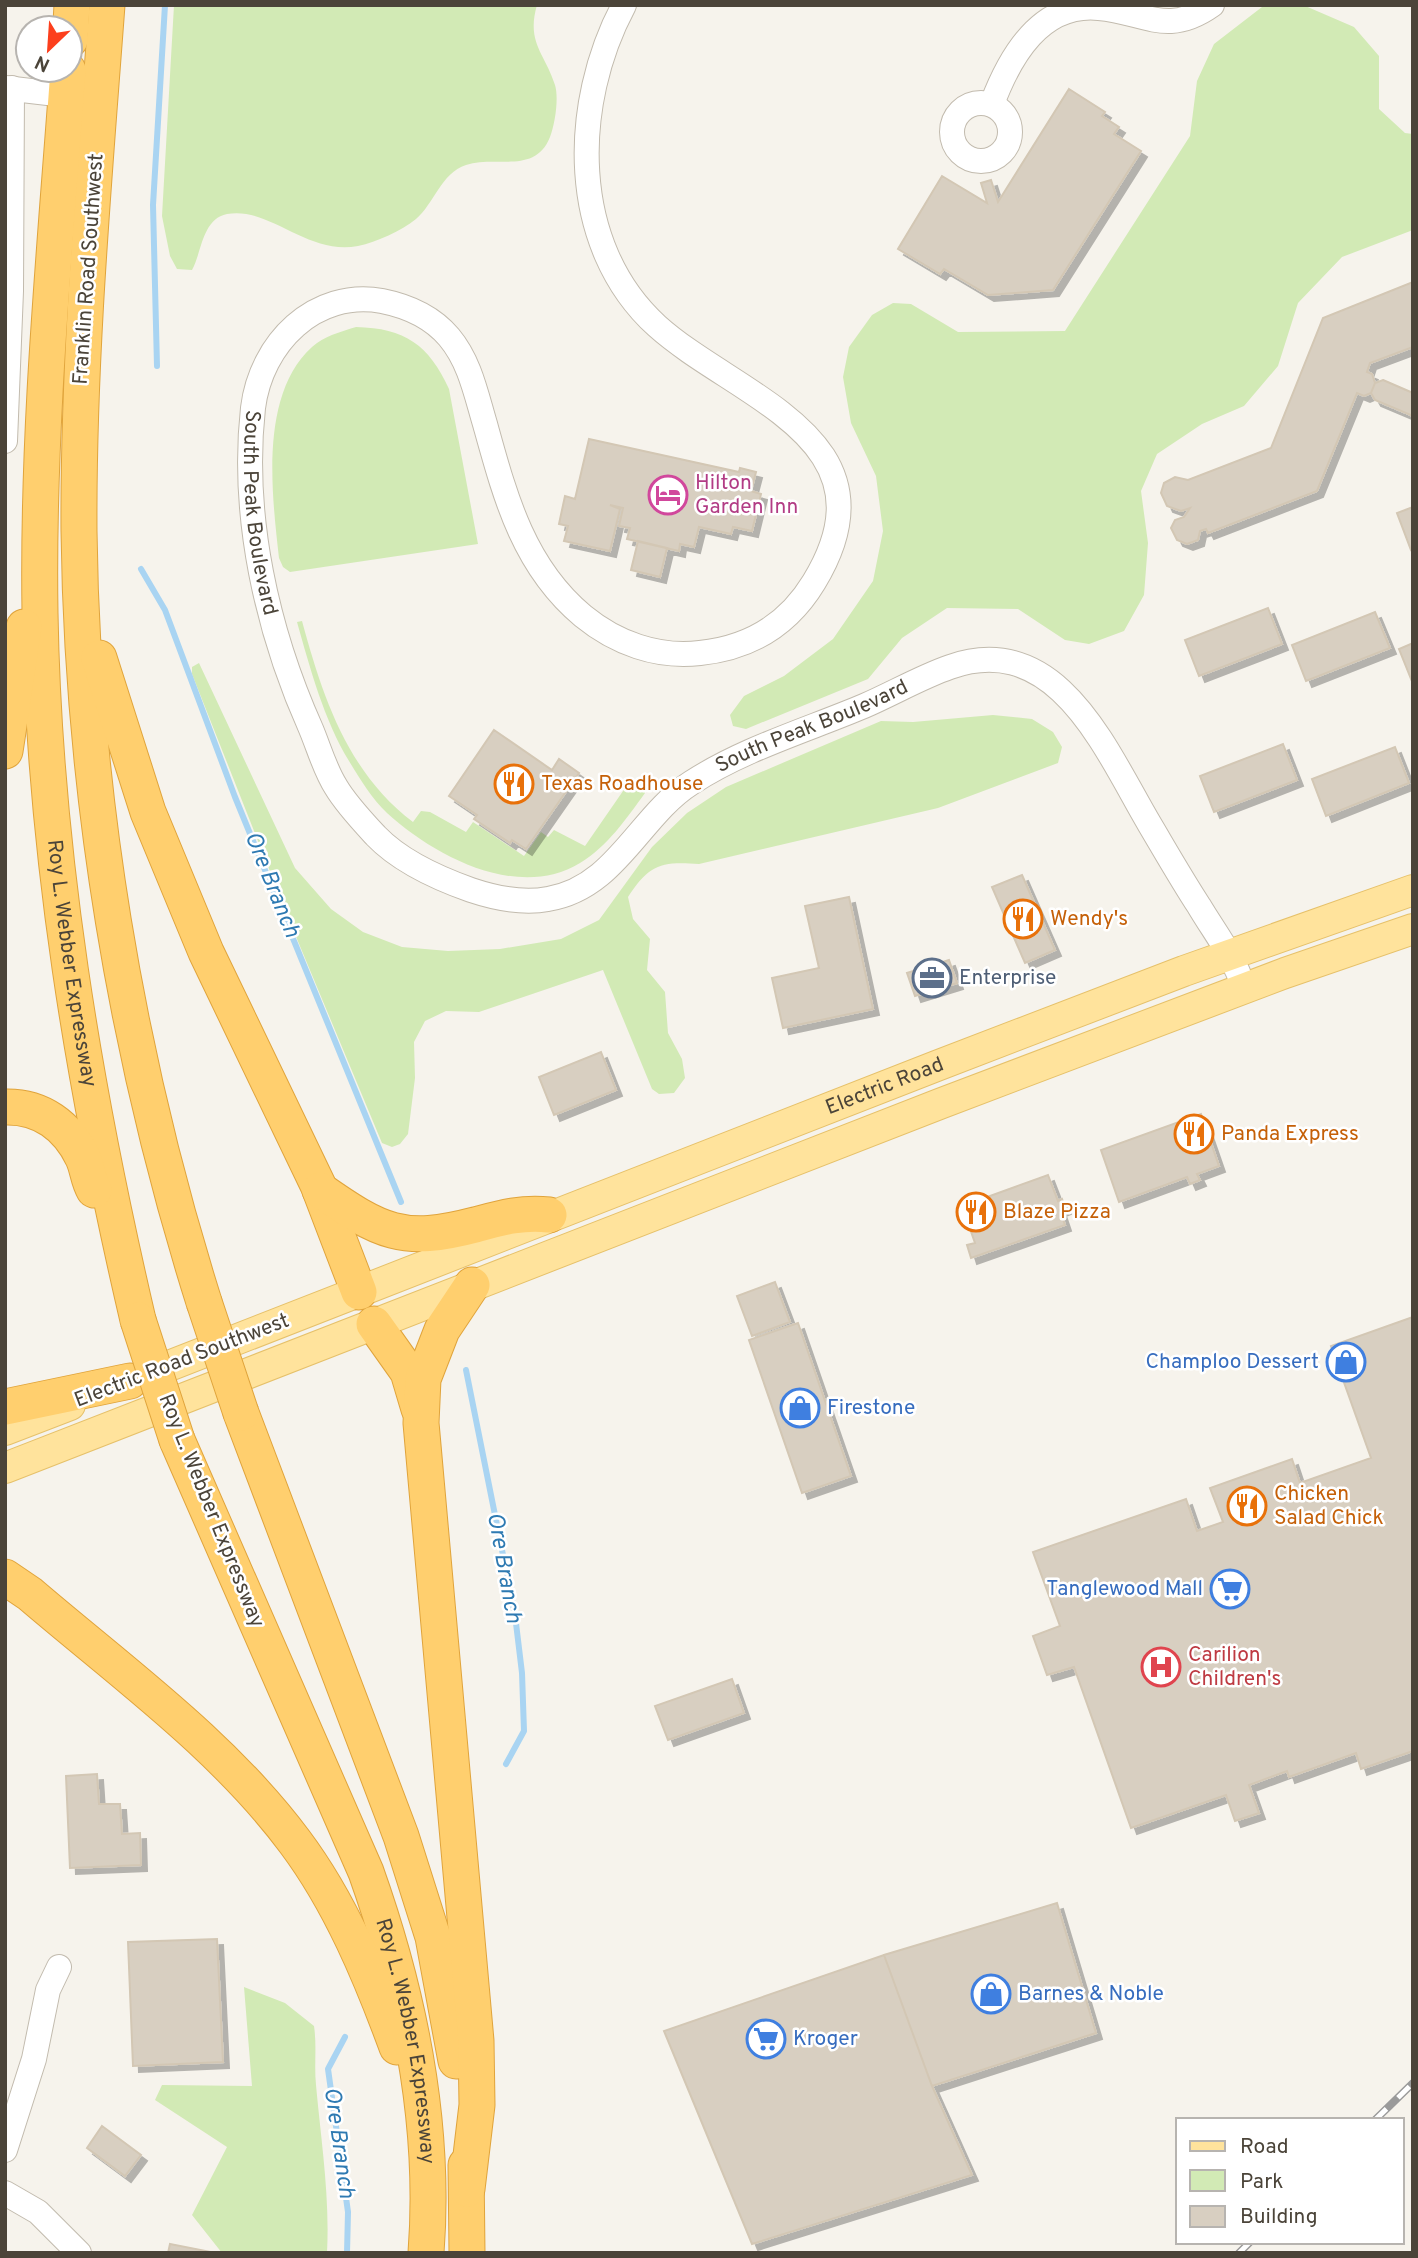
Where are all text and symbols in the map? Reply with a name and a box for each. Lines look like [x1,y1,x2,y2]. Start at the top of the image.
north arrow [14,14,84,84]
text: N [31,49,54,76]
street label: Franklin Road Southwest [67,152,111,386]
street label: South Peak Boulevard [237,409,284,618]
place label: Hilton Garden Inn [695,470,798,521]
hotel icon: Hilton Garden Inn [647,474,689,516]
street label: South Peak Boulevard [711,674,913,780]
restaurant icon: Texas Roadhouse [493,763,535,805]
place label: Texas Roadhouse [541,771,703,798]
water label: Ore Branch [237,828,306,943]
street label: Roy L. Webber Expressway [41,838,103,1089]
restaurant icon: Wendy's [1002,898,1044,940]
place label: Wendy's [1050,906,1128,933]
office icon: Enterprise [911,957,953,999]
place label: Enterprise [959,965,1056,992]
street label: Electric Road [822,1051,948,1122]
restaurant icon: Panda Express [1173,1113,1215,1155]
place label: Panda Express [1221,1121,1359,1148]
restaurant icon: Blaze Pizza [955,1191,997,1233]
place label: Blaze Pizza [1003,1199,1111,1226]
street label: Electric Road Southwest [71,1308,293,1414]
shop icon: Champloo Dessert [1325,1341,1367,1383]
place label: Champloo Dessert [1145,1349,1319,1376]
shop icon: Firestone [779,1387,821,1429]
street label: Roy L. Webber Expressway [152,1390,270,1632]
place label: Firestone [827,1395,915,1422]
place label: Chicken Salad Chick [1274,1481,1384,1532]
restaurant icon: Chicken Salad Chick [1226,1485,1268,1527]
water label: Ore Branch [479,1510,527,1626]
supermarket icon: Tanglewood Mall [1209,1568,1251,1610]
place label: Tanglewood Mall [1046,1576,1203,1603]
place label: Carilion Children's [1188,1642,1281,1693]
hospital icon: Carilion Children's [1140,1646,1182,1688]
street label: Roy L. Webber Expressway [369,1915,441,2165]
shop icon: Barnes & Noble [970,1973,1012,2015]
place label: Barnes & Noble [1018,1981,1164,2008]
supermarket icon: Kroger [745,2018,787,2060]
place label: Kroger [793,2026,858,2053]
water label: Ore Branch [316,2086,360,2201]
legend [1176,2118,1404,2244]
text: Road [1240,2134,1289,2161]
text: Park [1240,2169,1283,2196]
text: Building [1240,2204,1318,2231]

